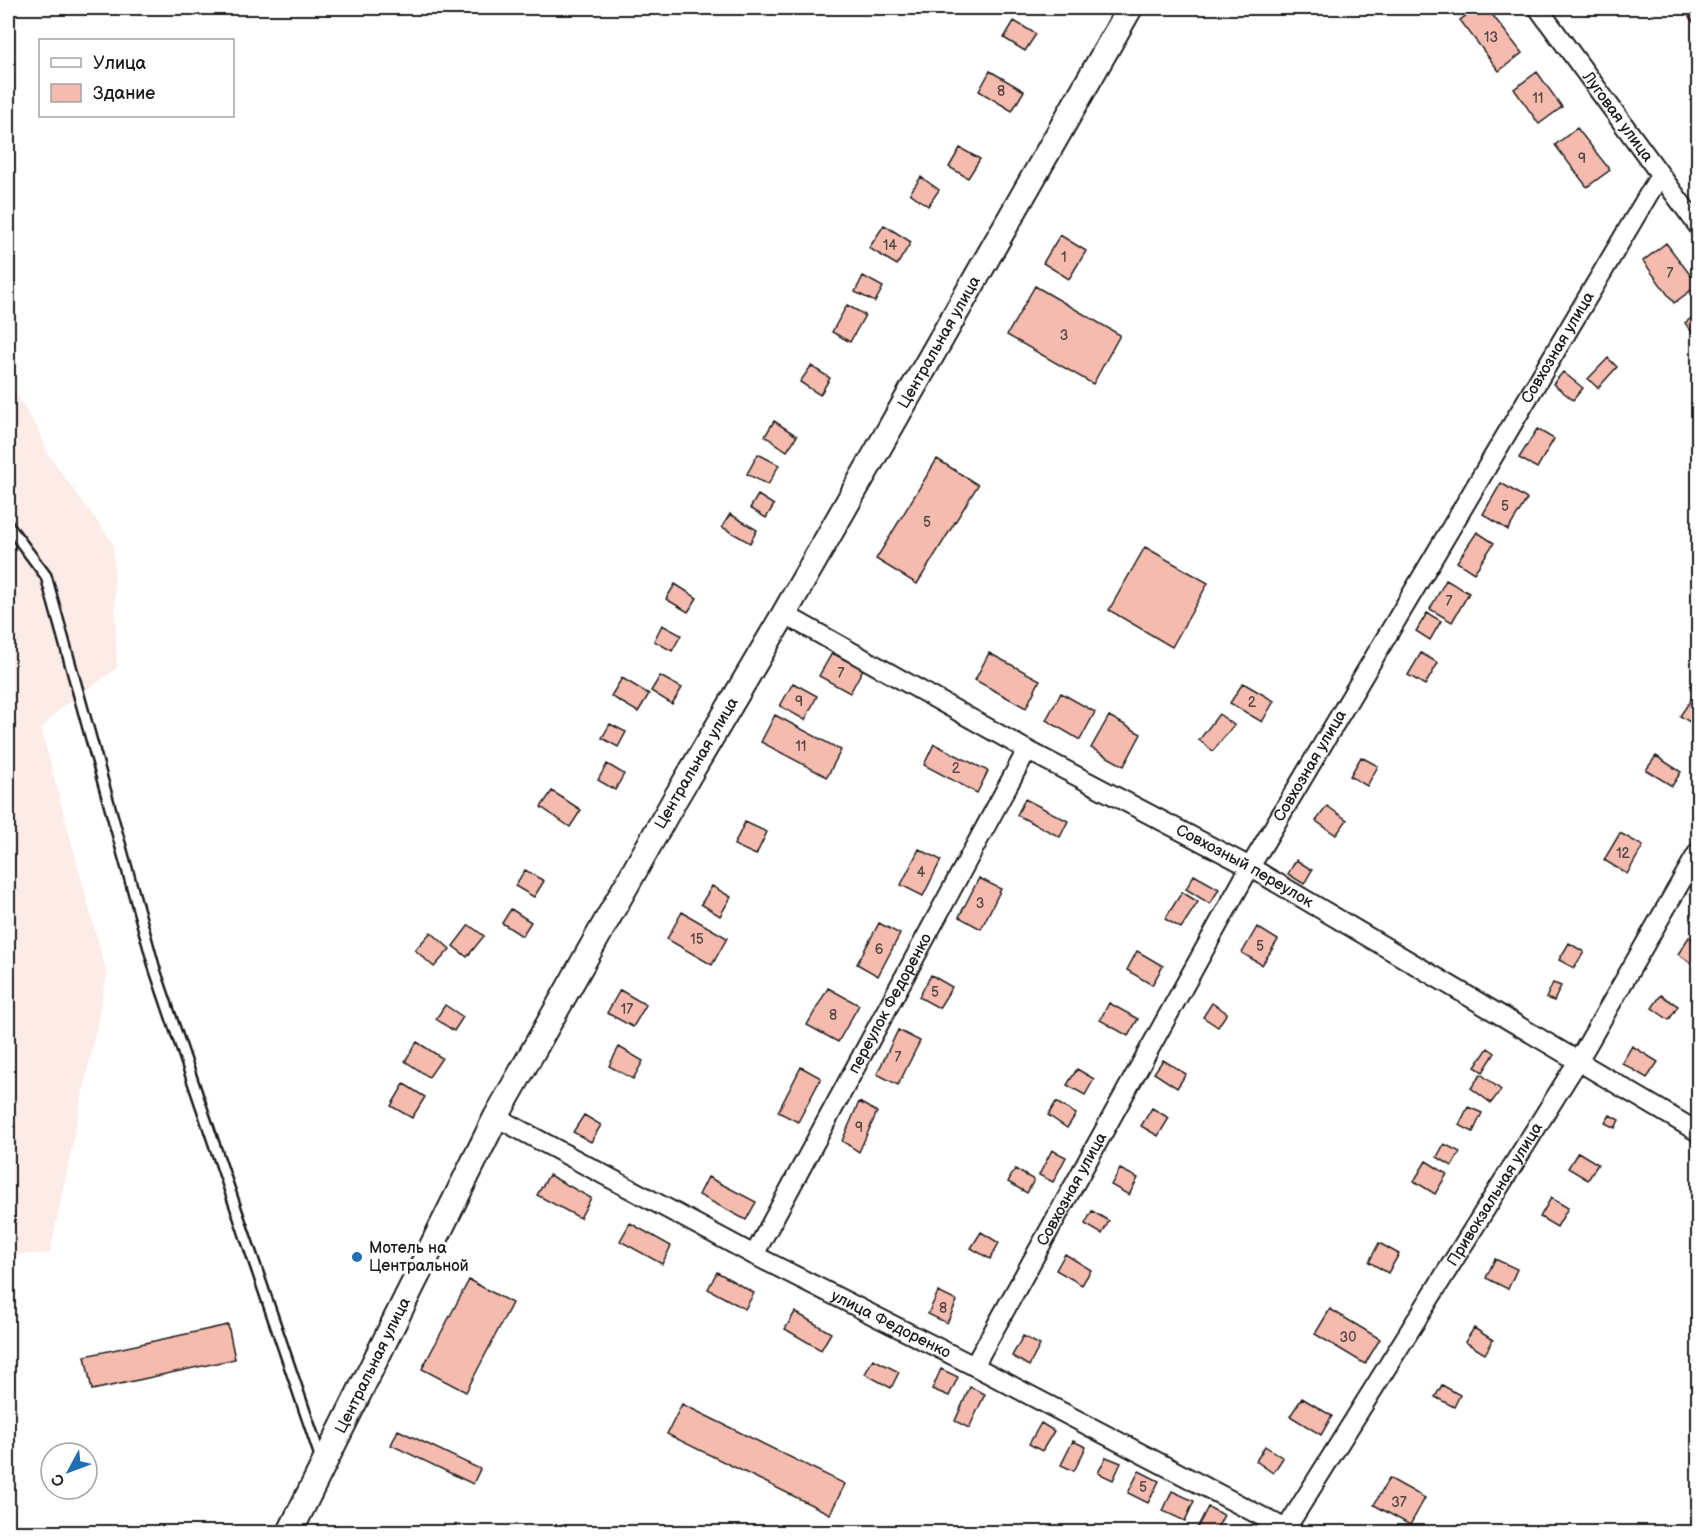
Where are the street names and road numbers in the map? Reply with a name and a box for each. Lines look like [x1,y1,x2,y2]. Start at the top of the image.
street label: Луговая улица [1578,67,1658,166]
street label: Центральная улица [894,272,985,412]
street label: Совхозная улица [1517,288,1598,407]
street label: Центральная улица [651,693,743,832]
street label: Совхозная улица [1270,706,1351,825]
street label: Совхозный переулок [1173,820,1317,912]
street label: переулок Федоренко [844,930,936,1077]
street label: Привокзальная улица [1443,1119,1547,1270]
street label: Совхозная улица [1033,1129,1111,1249]
street label: улица Федоренко [828,1286,954,1362]
street label: Центральная улица [331,1294,415,1436]

